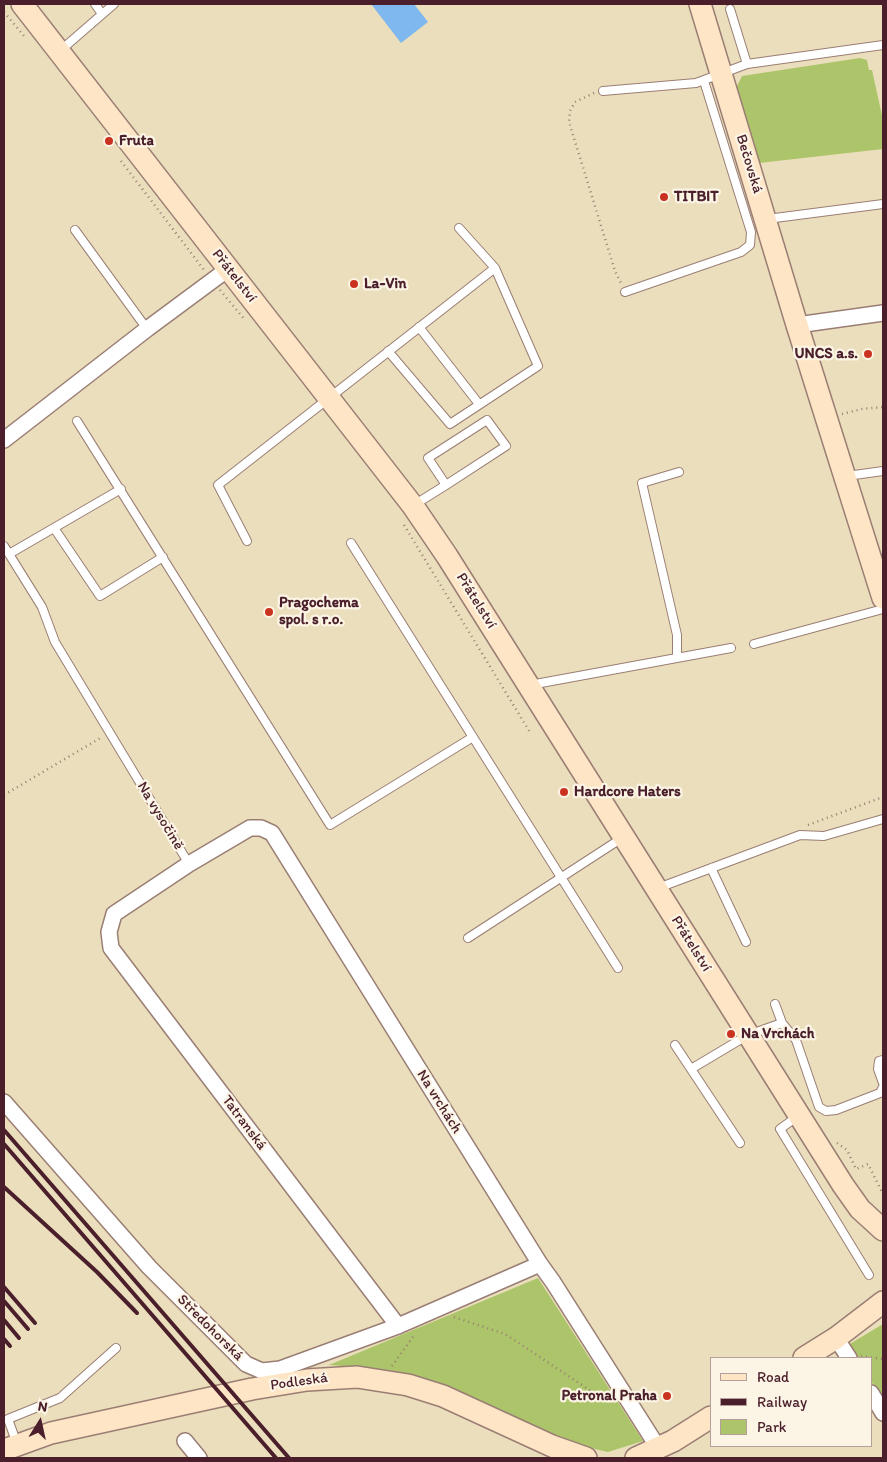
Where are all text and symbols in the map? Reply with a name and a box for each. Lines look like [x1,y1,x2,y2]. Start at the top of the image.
place label: Fruta [119,132,154,150]
street label: Bečovská [732,132,766,196]
marker: Fruta [103,135,115,147]
place label: TITBIT [674,188,719,206]
marker: TITBIT [658,191,670,203]
street label: Přátelství [208,246,260,306]
place label: La-Vin [364,275,407,293]
marker: La-Vin [348,278,360,290]
place label: UNCS a.s. [795,345,858,363]
marker: UNCS a.s. [862,348,874,360]
street label: Přátelství [452,570,500,632]
place label: Pragochema spol. s r.o. [279,594,359,629]
marker: Pragochema spol. s r.o. [263,606,275,618]
street label: Na vysočině [133,779,187,853]
place label: Hardcore Haters [574,783,681,801]
marker: Hardcore Haters [558,786,570,798]
street label: Přátelství [667,913,715,975]
place label: Na Vrchách [741,1025,814,1043]
marker: Na Vrchách [725,1028,737,1040]
street label: Na vrchách [412,1067,466,1137]
street label: Tatranská [218,1092,270,1154]
street label: Středohorská [173,1291,247,1365]
legend [710,1357,872,1447]
text: Road [757,1368,789,1386]
street label: Podleská [269,1369,329,1395]
place label: Petronal Praha [562,1387,657,1405]
marker: Petronal Praha [661,1390,673,1402]
text: Railway [757,1393,807,1411]
north arrow [15,1397,65,1447]
text: N [37,1398,49,1416]
text: Park [757,1418,787,1436]

